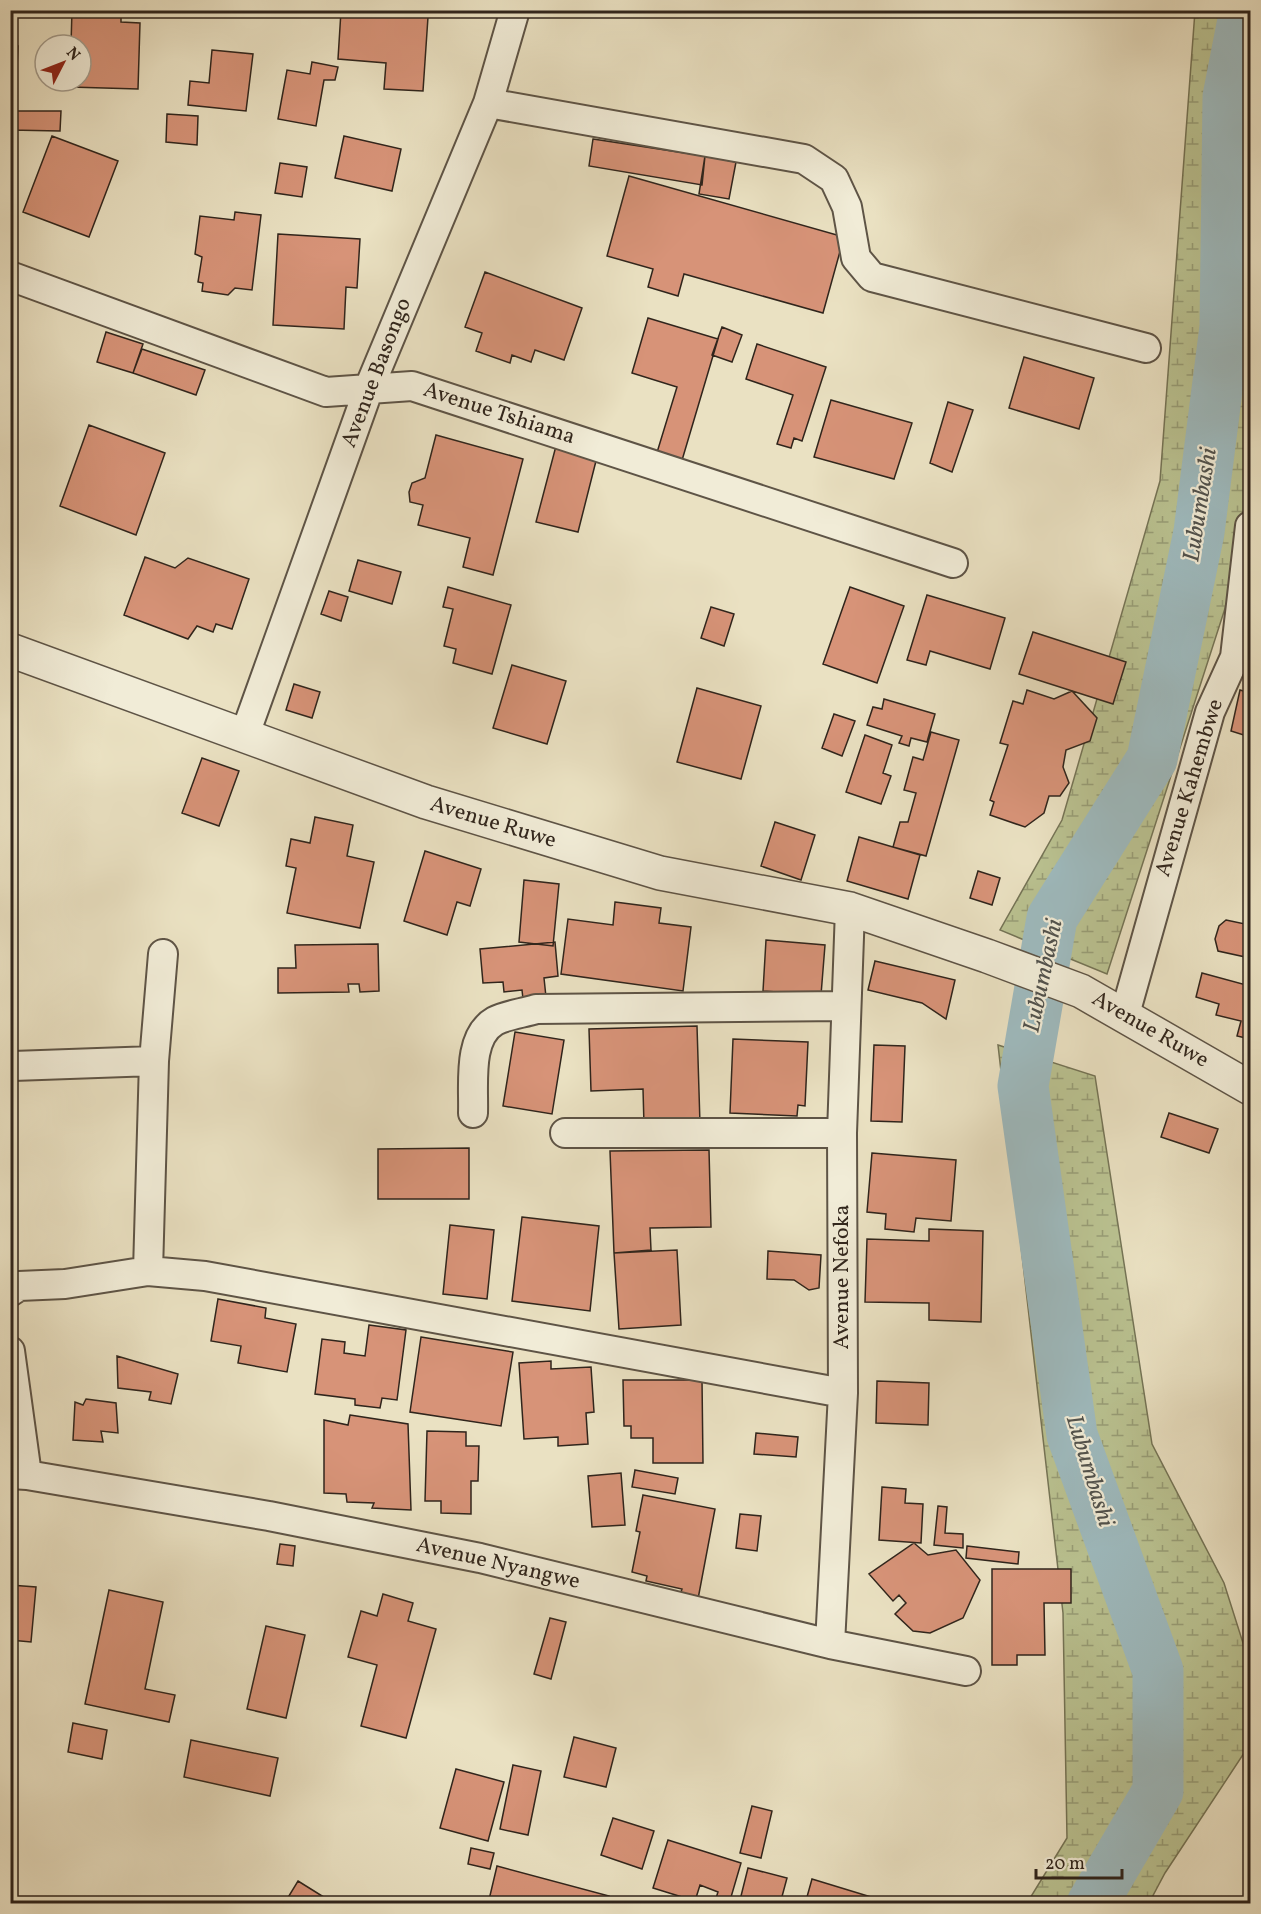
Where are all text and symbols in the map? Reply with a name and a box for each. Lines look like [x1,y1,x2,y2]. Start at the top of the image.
north arrow [33,33,93,93]
text: N [61,43,85,66]
street label: Avenue Basongo [334,294,420,452]
street label: Avenue Tshiama [419,375,579,453]
water label: Lubumbashi [1175,444,1227,565]
street label: Avenue Kahembwe [1148,695,1232,881]
street label: Avenue Ruwe [426,789,560,857]
water label: Lubumbashi [1015,915,1073,1036]
street label: Avenue Ruwe [1086,984,1214,1076]
street label: Avenue Nefoka [827,1204,858,1350]
water label: Lubumbashi [1056,1411,1122,1532]
street label: Avenue Nyangwe [413,1530,583,1598]
scale bar [1036,1842,1122,1880]
text: 20 m [1045,1852,1085,1877]

